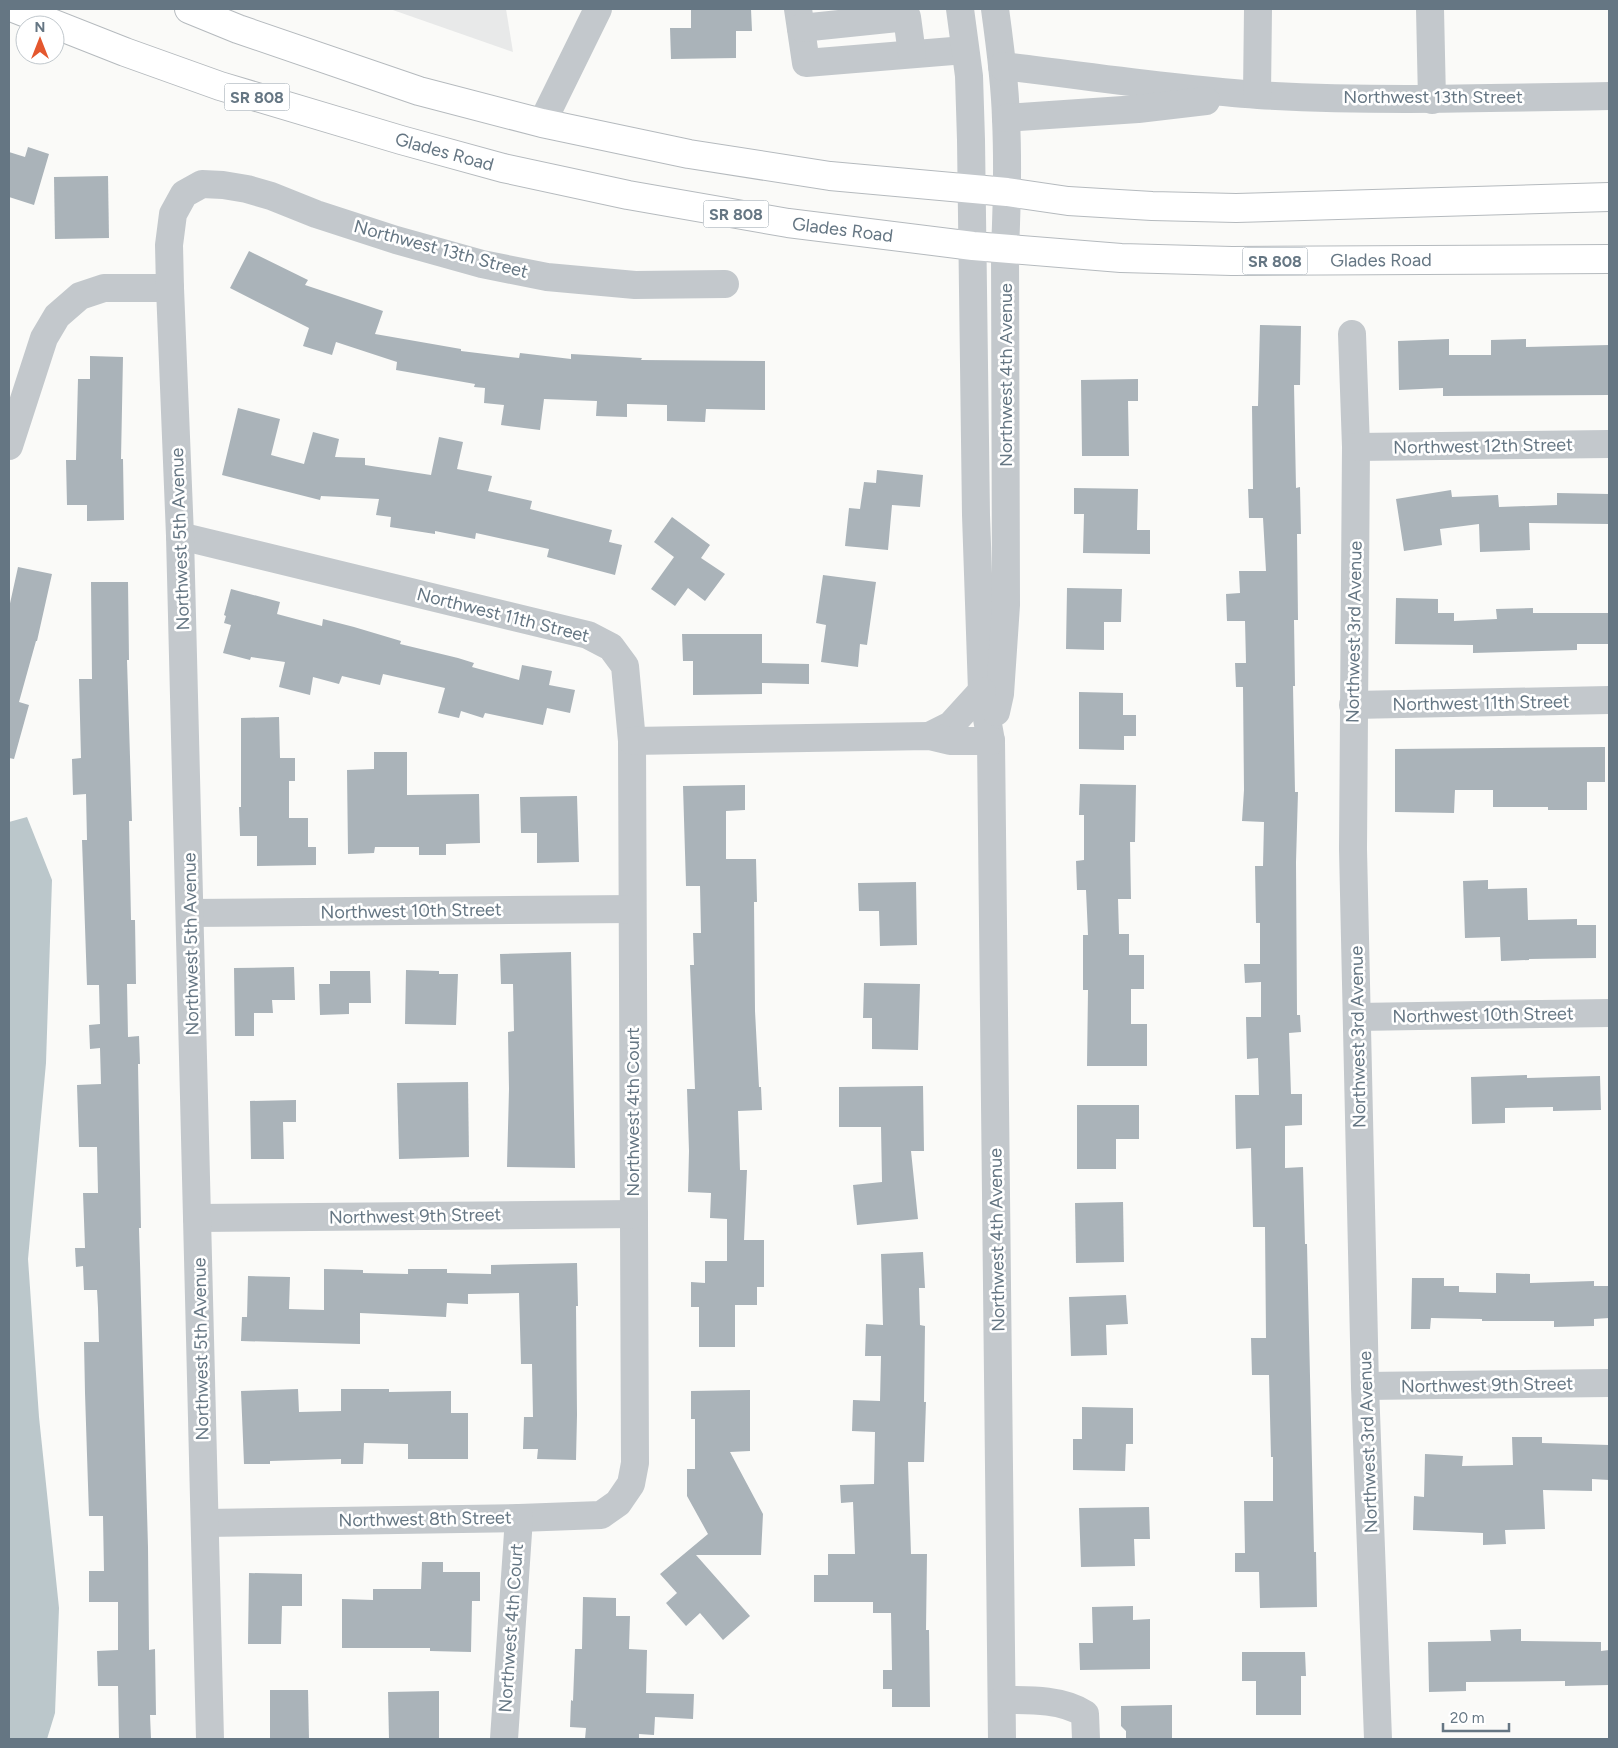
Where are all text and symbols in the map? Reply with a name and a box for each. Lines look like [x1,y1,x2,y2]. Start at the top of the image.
north arrow [15,15,65,65]
text: N [35,19,45,36]
road number: SR 808 [224,84,290,110]
street label: Northwest 13th Street [1343,86,1523,108]
street label: Glades Road [393,128,496,176]
road number: SR 808 [704,200,768,228]
street label: Glades Road [791,213,894,247]
street label: Northwest 13th Street [351,215,531,283]
road number: SR 808 [1242,248,1308,274]
street label: Glades Road [1330,249,1432,271]
street label: Northwest 4th Avenue [995,283,1017,467]
street label: Northwest 12th Street [1393,433,1573,459]
street label: Northwest 5th Avenue [166,447,194,631]
street label: Northwest 3rd Avenue [1341,541,1367,723]
street label: Northwest 11th Street [414,583,592,647]
street label: Northwest 11th Street [1392,690,1570,716]
street label: Northwest 5th Avenue [178,852,204,1036]
street label: Northwest 10th Street [320,898,502,924]
street label: Northwest 3rd Avenue [1345,946,1371,1128]
street label: Northwest 10th Street [1392,1002,1574,1028]
street label: Northwest 4th Court [622,1027,644,1197]
street label: Northwest 4th Avenue [984,1148,1010,1332]
street label: Northwest 9th Street [329,1203,502,1229]
street label: Northwest 5th Avenue [188,1257,214,1441]
street label: Northwest 3rd Avenue [1354,1350,1382,1533]
street label: Northwest 9th Street [1401,1372,1574,1398]
street label: Northwest 8th Street [338,1506,512,1532]
street label: Northwest 4th Court [494,1543,528,1713]
scale bar [1443,1700,1509,1732]
text: 20 m [1450,1709,1484,1727]

